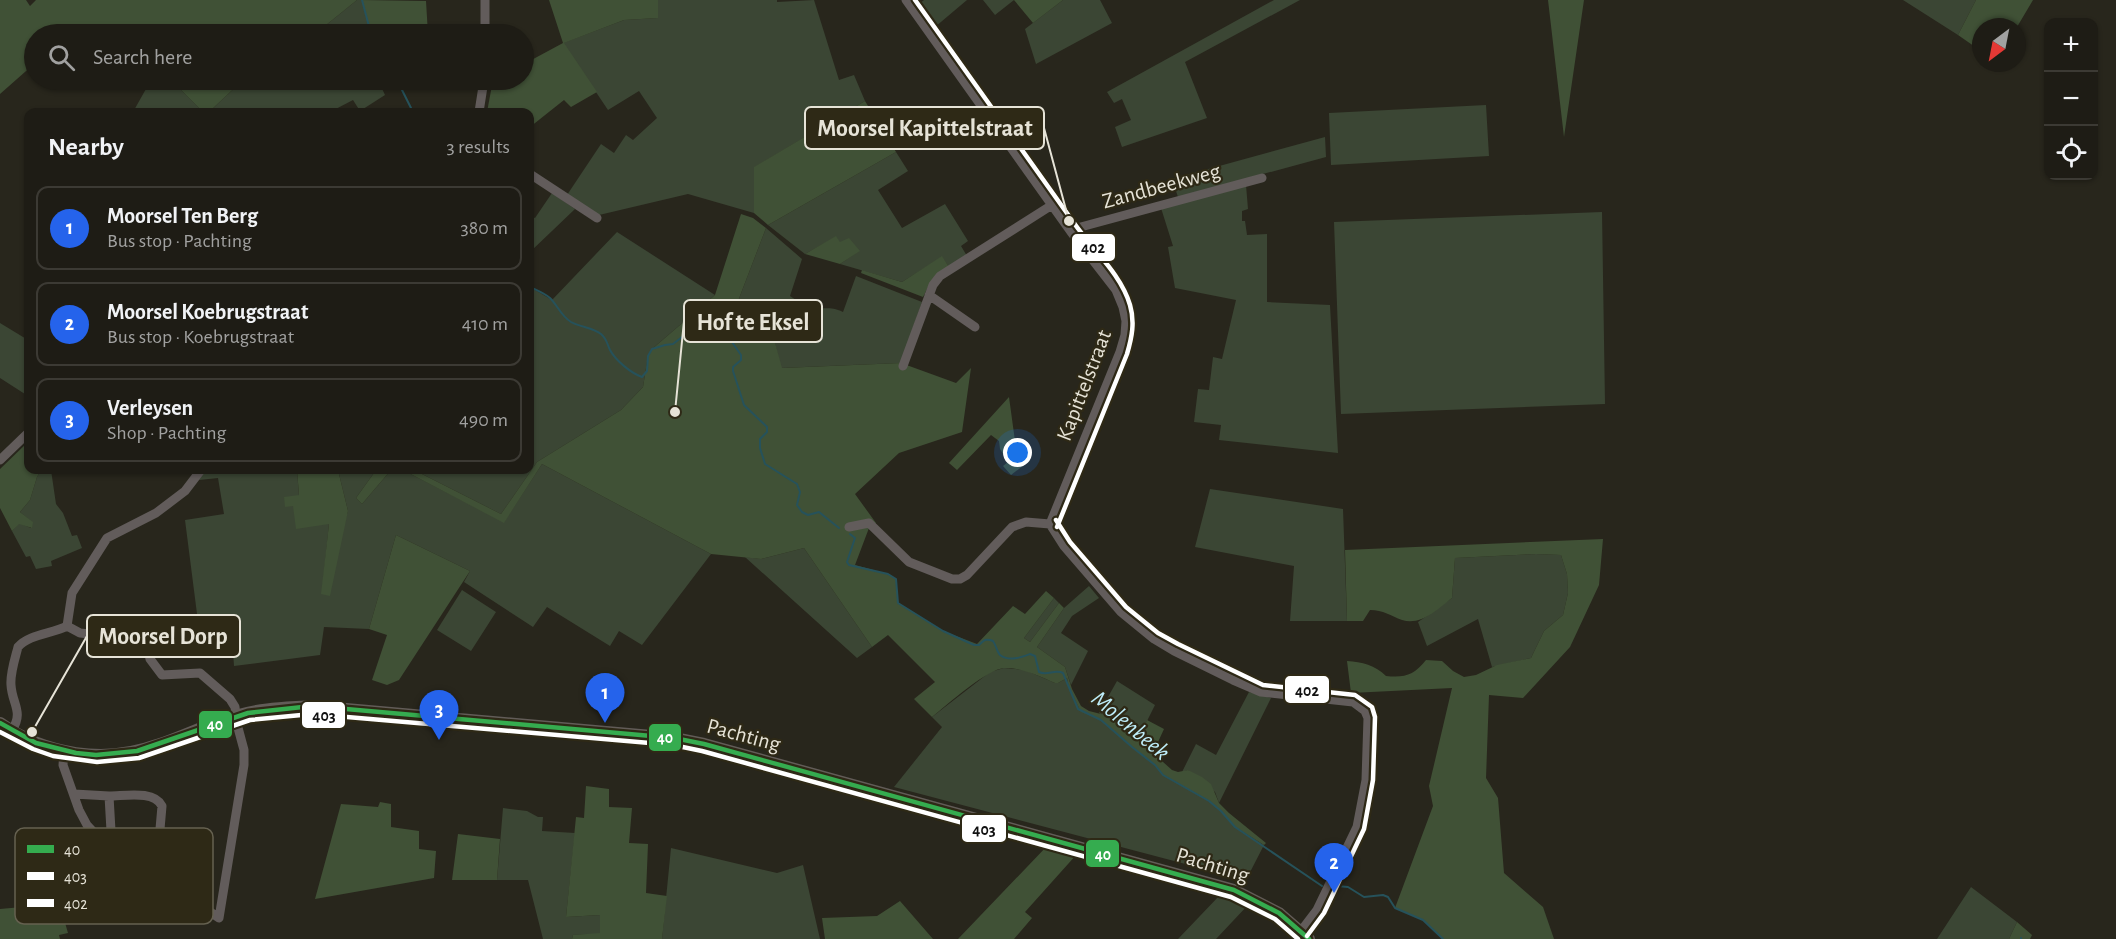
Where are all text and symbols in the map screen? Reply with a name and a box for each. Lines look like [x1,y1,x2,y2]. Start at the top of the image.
north arrow [1972,18,2026,72]
map controls [2044,18,2098,180]
button: + [2044,18,2098,72]
search box [24,24,534,90]
icon: search [45,41,78,74]
text: Search here [93,46,192,68]
button: − [2044,72,2098,126]
callout: Moorsel Kapittelstraat [805,107,1044,149]
text: Moorsel Kapittelstraat [817,117,1033,141]
button: locate [2044,126,2098,180]
text: Nearby [48,134,124,160]
text: 3 results [446,137,510,157]
street label: Zandbeekweg [1100,160,1223,212]
text: Moorsel Ten Berg [107,205,258,227]
text: 1 [66,218,73,238]
text: 380 m [460,218,508,238]
text: Bus stop · Pachting [107,231,252,251]
line badge: 402 [1071,233,1116,262]
text: 402 [1081,240,1105,256]
callout: Hof te Eksel [684,300,822,342]
text: Moorsel Koebrugstraat [107,301,308,323]
text: Hof te Eksel [696,311,810,335]
text: 2 [65,314,74,334]
text: 410 m [462,314,508,334]
text: Bus stop · Koebrugstraat [107,327,294,347]
street label: Kapittelstraat [1053,327,1115,444]
text: Verleysen [107,397,193,419]
text: 3 [65,410,74,430]
text: 490 m [459,410,508,430]
text: Shop · Pachting [107,423,226,443]
your location [1003,438,1032,467]
callout: Moorsel Dorp [87,615,240,657]
text: Moorsel Dorp [98,625,228,649]
pin: 1 [586,674,624,723]
line badge: 402 [1284,675,1330,704]
text: 402 [1295,683,1319,699]
water label: Molenbeek [1087,687,1174,765]
pin: 3 [420,690,458,740]
line badge: 403 [301,701,346,729]
text: 403 [312,708,336,724]
line badge: 40 [198,710,233,739]
street label: Pachting [705,715,783,755]
text: 40 [207,717,223,733]
line badge: 40 [648,723,682,752]
text: 40 [657,730,673,746]
line badge: 403 [961,814,1007,843]
text: 403 [972,822,996,838]
legend [15,828,213,924]
line badge: 40 [1085,839,1120,868]
text: 40 [64,842,80,858]
street label: Pachting [1173,843,1252,887]
pin: 2 [1314,844,1354,893]
text: 40 [1095,847,1111,863]
text: 403 [64,869,87,885]
text: 402 [64,896,87,912]

